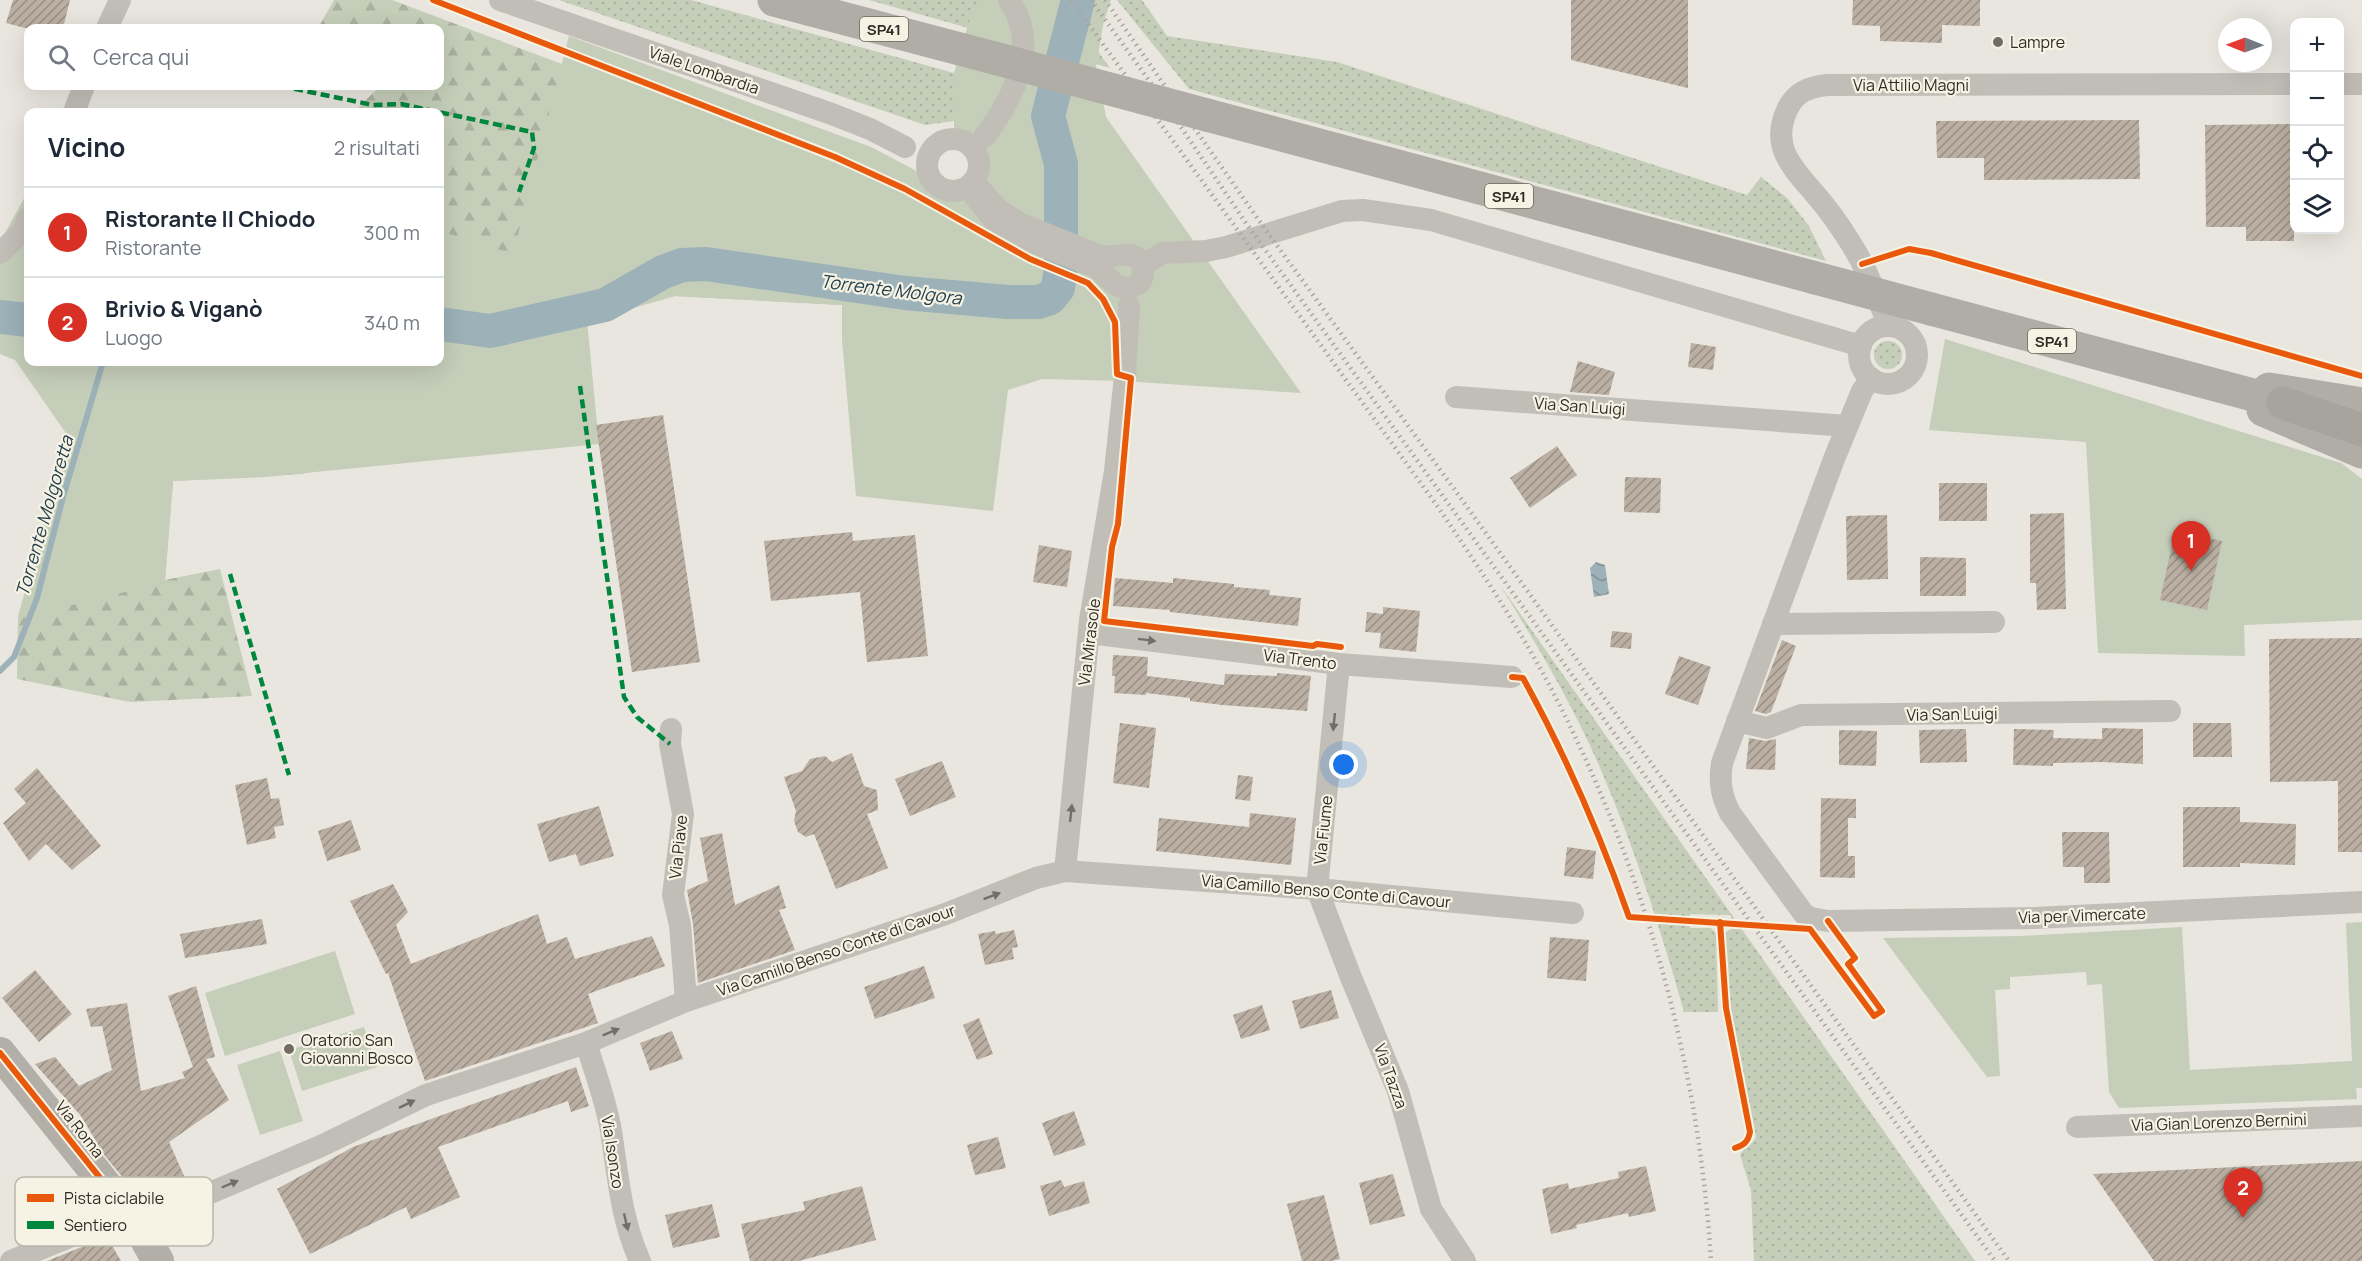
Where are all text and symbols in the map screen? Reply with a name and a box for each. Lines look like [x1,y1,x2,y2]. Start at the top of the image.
road number: SP41 [860,17,908,41]
north arrow [2218,18,2272,72]
map controls [2290,18,2344,234]
button: + [2290,18,2344,72]
search box [24,24,444,90]
place label: Lampre [2010,31,2065,53]
marker: Lampre [1991,35,2005,49]
icon: search [45,41,78,74]
street label: Viale Lombardia [646,41,762,99]
text: Cerca qui [93,42,189,72]
button: − [2290,72,2344,126]
street label: Via Attilio Magni [1853,74,1969,96]
button: locate [2290,126,2344,180]
text: Vicino [48,129,125,165]
text: 2 risultati [334,134,420,161]
button: layers [2290,180,2344,234]
road number: SP41 [1485,184,1533,208]
text: Ristorante Il Chiodo [105,204,315,234]
text: 1 [63,219,72,246]
text: 300 m [364,219,420,246]
text: Ristorante [105,234,201,261]
water label: Torrente Molgora [819,268,964,310]
text: Brivio & Viganò [105,294,263,324]
text: 2 [62,309,73,336]
text: 340 m [364,309,420,336]
text: Luogo [105,324,163,351]
road number: SP41 [2028,329,2076,353]
street label: Via San Luigi [1534,392,1626,420]
water label: Torrente Molgoretta [10,432,79,599]
pin: 1 [2172,522,2210,571]
street label: Via Mirasole [1073,597,1105,687]
one-way arrow [1138,635,1157,645]
street label: Via Trento [1262,644,1338,674]
street label: Via San Luigi [1906,702,1998,726]
one-way arrow [1329,713,1339,732]
your location [1329,750,1358,779]
street label: Via Fiume [1308,794,1338,866]
one-way arrow [1066,803,1076,822]
street label: Via Piave [664,814,692,880]
street label: Via Camillo Benso Conte di Cavour [1200,869,1452,913]
one-way arrow [983,891,1001,900]
street label: Via Camillo Benso Conte di Cavour [714,899,958,1001]
street label: Via per Vimercate [2018,902,2146,928]
one-way arrow [602,1027,620,1036]
place label: Oratorio San Giovanni Bosco [301,1029,413,1069]
street label: Via Tazza [1369,1040,1413,1112]
marker: Oratorio San Giovanni Bosco [282,1042,296,1056]
street label: Via Roma [51,1096,109,1162]
one-way arrow [399,1099,416,1108]
street label: Via Gian Lorenzo Bernini [2131,1108,2307,1136]
street label: Via Isonzo [596,1114,630,1190]
pin: 2 [2224,1168,2262,1218]
legend [15,1177,213,1246]
one-way arrow [221,1179,239,1188]
text: Pista ciclabile [64,1187,164,1209]
one-way arrow [621,1213,631,1232]
text: Sentiero [64,1214,127,1236]

